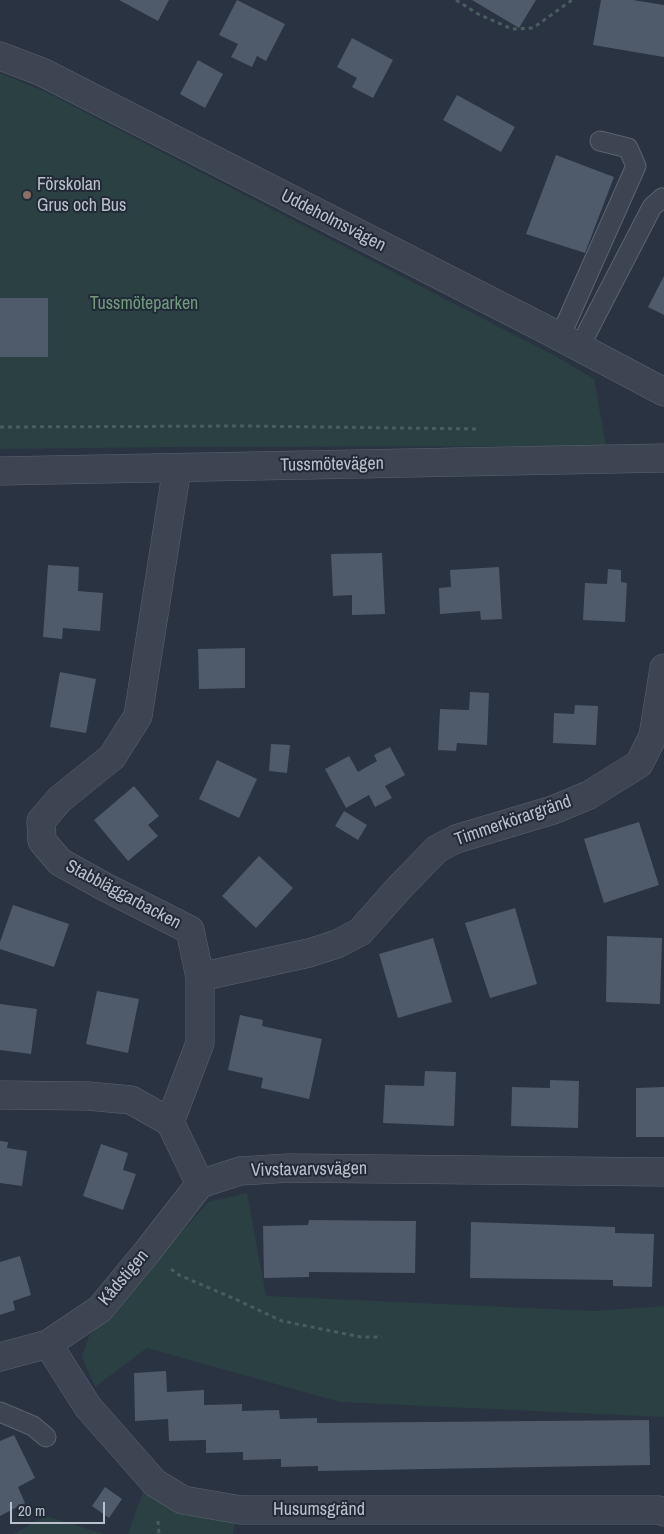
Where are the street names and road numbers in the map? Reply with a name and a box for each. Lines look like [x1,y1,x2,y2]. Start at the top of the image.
street label: Uddeholmsvägen [277,185,389,257]
street label: Tussmötevägen [280,453,384,477]
street label: Timmerkörargränd [452,791,574,851]
street label: Stabbläggarbacken [62,856,184,934]
street label: Vivstavarvsvägen [251,1158,367,1182]
street label: Kådstigen [94,1246,154,1310]
street label: Husumsgränd [273,1499,365,1521]

